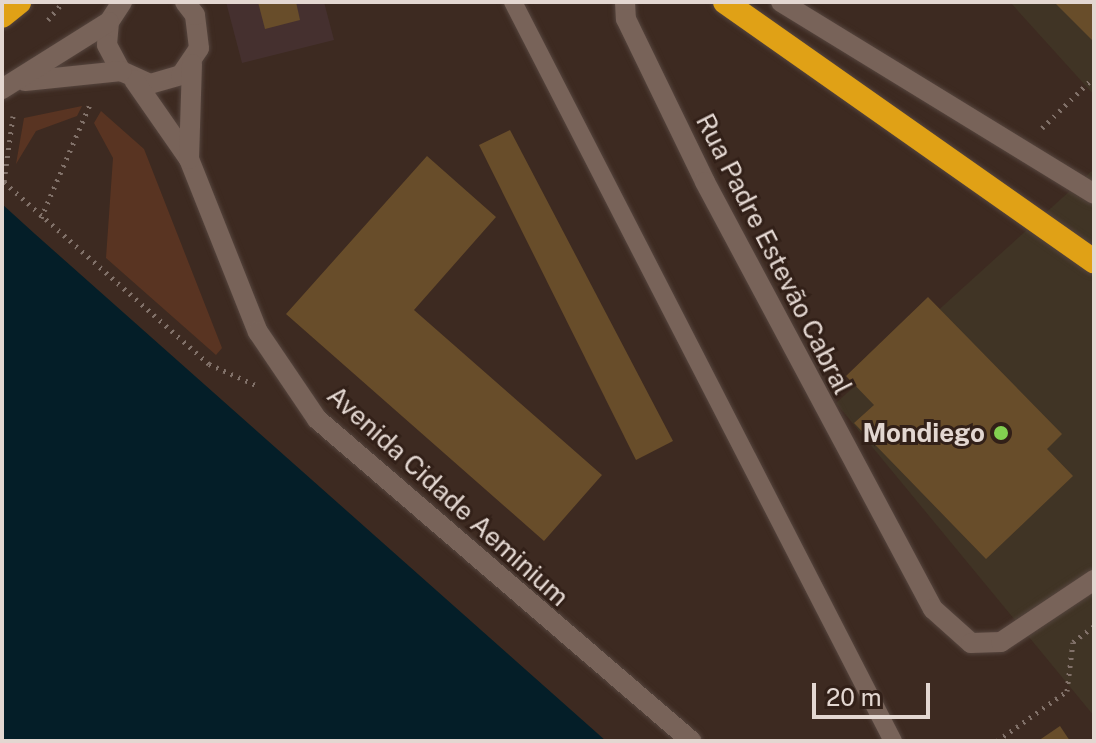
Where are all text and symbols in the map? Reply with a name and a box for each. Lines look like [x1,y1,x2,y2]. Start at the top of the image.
street label: Rua Padre Estevão Cabral [689,108,859,400]
street label: Avenida Cidade Aeminium [321,379,575,613]
place label: Mondiego [863,417,985,449]
marker: Mondiego [992,424,1010,442]
scale bar [816,667,934,717]
text: 20 m [826,683,882,711]

